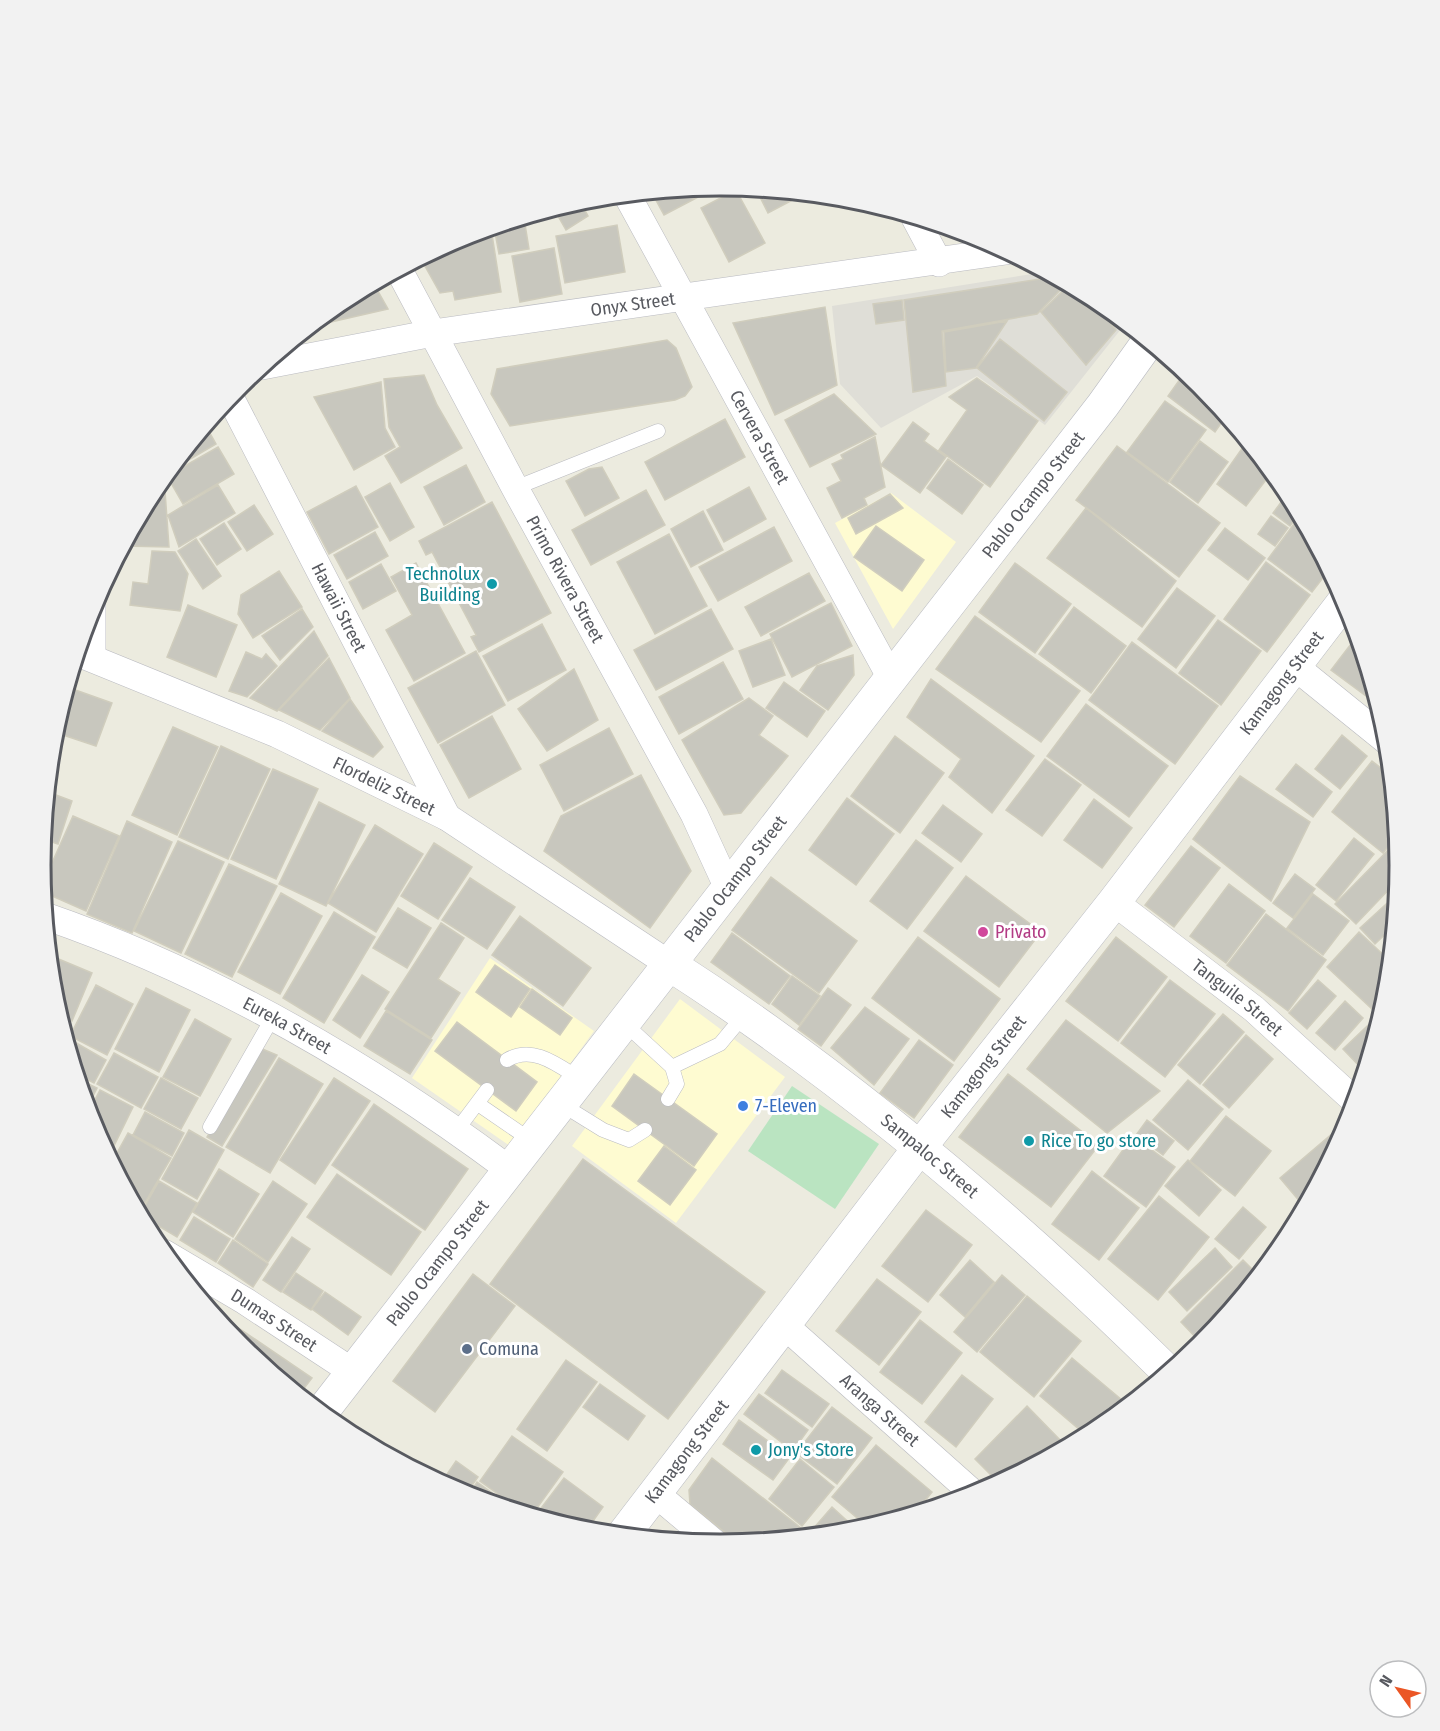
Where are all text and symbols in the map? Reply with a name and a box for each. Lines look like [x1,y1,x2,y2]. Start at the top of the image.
street label: Onyx Street [589,287,677,321]
street label: Cervera Street [725,386,794,488]
street label: Pablo Ocampo Street [977,427,1089,563]
street label: Primo Rivera Street [521,512,609,647]
street label: Hawaii Street [307,559,371,656]
place label: Technolux Building [406,563,481,606]
marker: Technolux Building [485,577,499,591]
street label: Kamagong Street [1235,627,1328,739]
street label: Flordeliz Street [329,752,439,821]
street label: Pablo Ocampo Street [679,811,791,947]
place label: Privato [995,921,1047,943]
marker: Privato [976,925,990,939]
street label: Tanguile Street [1188,955,1287,1041]
street label: Eureka Street [239,992,335,1059]
street label: Kamagong Street [936,1011,1031,1123]
place label: 7-Eleven [755,1095,817,1117]
marker: 7-Eleven [736,1099,750,1113]
street label: Sampaloc Street [876,1109,983,1203]
place label: Rice To go store [1041,1130,1156,1152]
marker: Rice To go store [1022,1134,1036,1148]
street label: Pablo Ocampo Street [381,1195,494,1331]
street label: Dumas Street [227,1284,321,1356]
place label: Comuna [479,1338,539,1360]
marker: Comuna [460,1342,474,1356]
street label: Aranga Street [835,1369,924,1451]
street label: Kamagong Street [640,1395,734,1508]
place label: Jony's Store [768,1439,854,1461]
marker: Jony's Store [749,1443,763,1457]
north arrow [1368,1659,1428,1719]
text: N [1375,1672,1397,1690]

